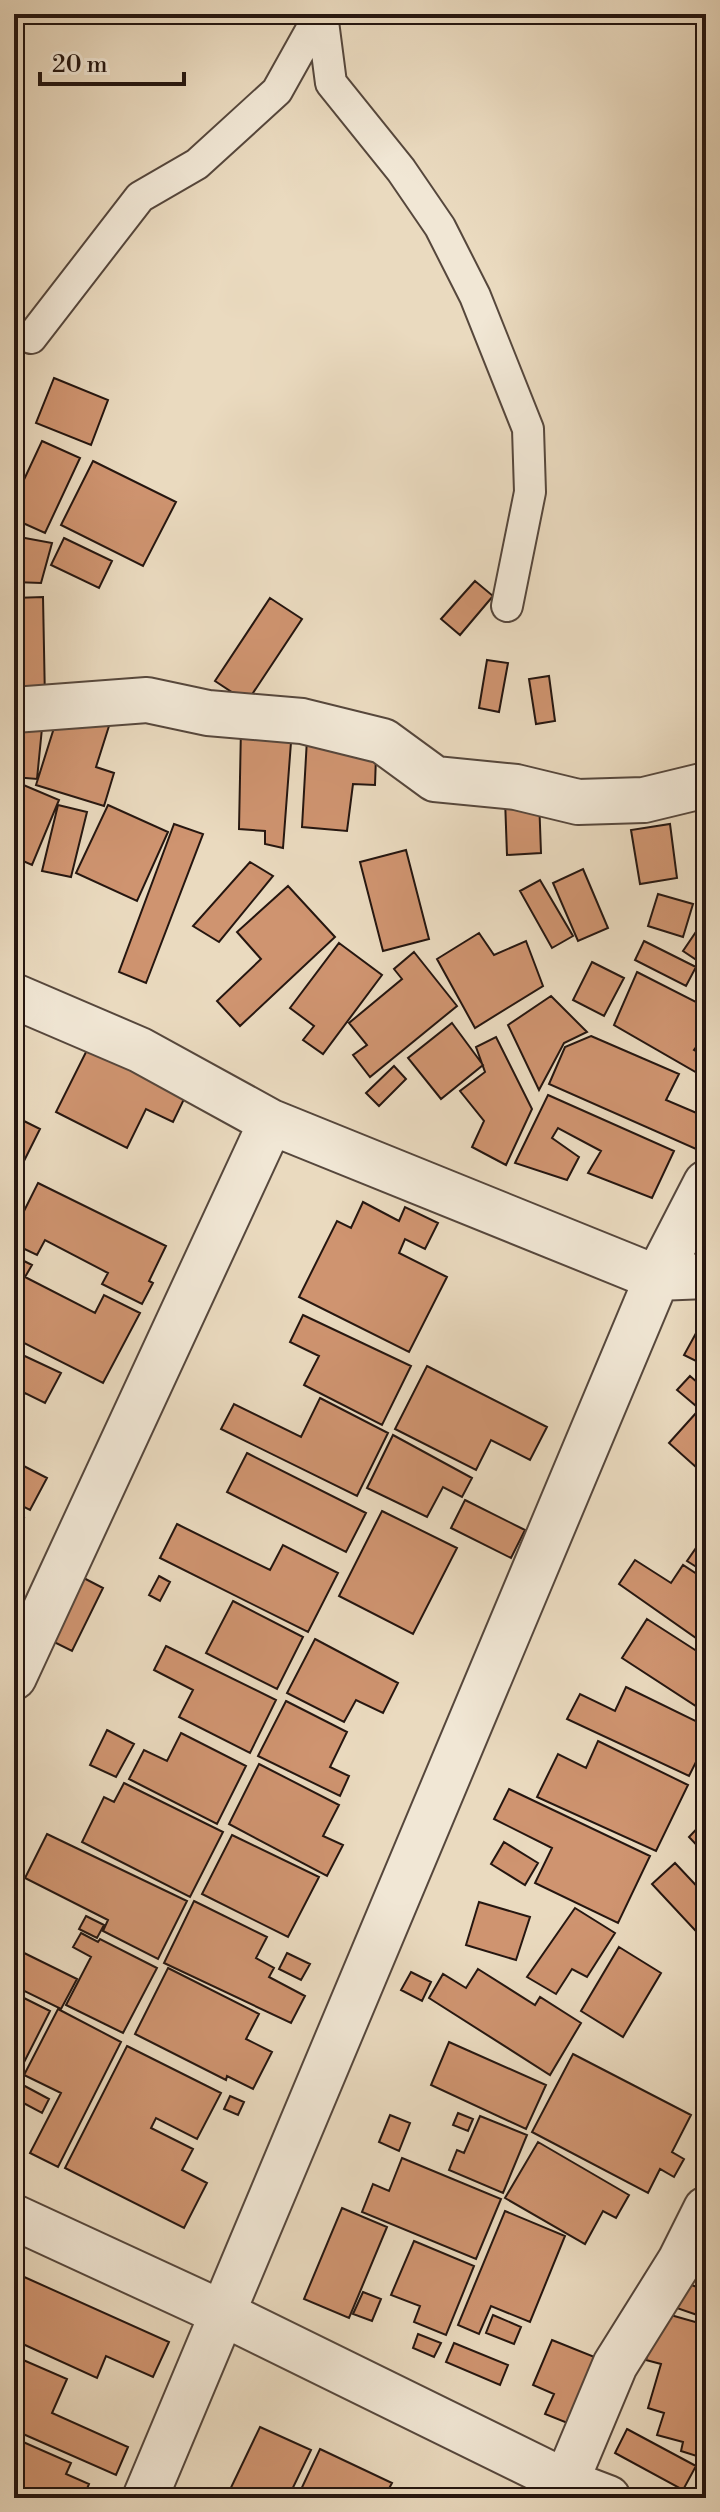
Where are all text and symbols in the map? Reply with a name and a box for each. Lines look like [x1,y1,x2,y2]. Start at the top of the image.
scale bar [40,36,184,86]
text: 20 m [52,50,108,80]

